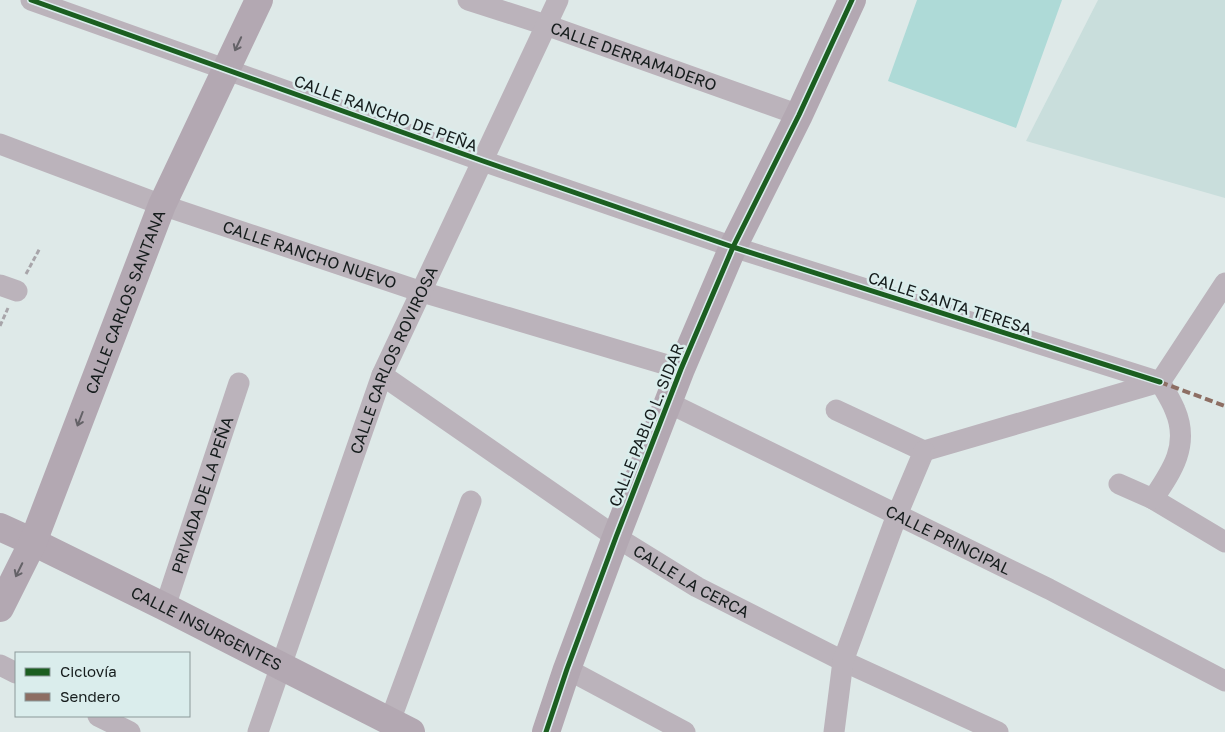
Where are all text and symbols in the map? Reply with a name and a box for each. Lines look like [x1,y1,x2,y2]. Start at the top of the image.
street label: CALLE DERRAMADERO [548,17,720,95]
one-way arrow [233,36,243,51]
street label: CALLE RANCHO DE PEÑA [291,70,481,156]
street label: CALLE CARLOS SANTANA [81,207,169,397]
street label: CALLE RANCHO NUEVO [220,216,399,293]
street label: CALLE CARLOS ROVIROSA [345,263,442,457]
street label: CALLE SANTA TERESA [866,267,1035,339]
street label: CALLE PABLO L. SIDAR [604,340,688,510]
one-way arrow [75,411,84,426]
street label: PRIVADA DE LA PEÑA [167,413,237,576]
street label: CALLE PRINCIPAL [882,501,1014,579]
street label: CALLE LA CERCA [630,540,753,622]
one-way arrow [14,562,23,577]
street label: CALLE INSURGENTES [128,582,285,675]
legend [15,652,190,717]
text: Ciclovía [60,662,117,680]
text: Sendero [60,687,120,705]

